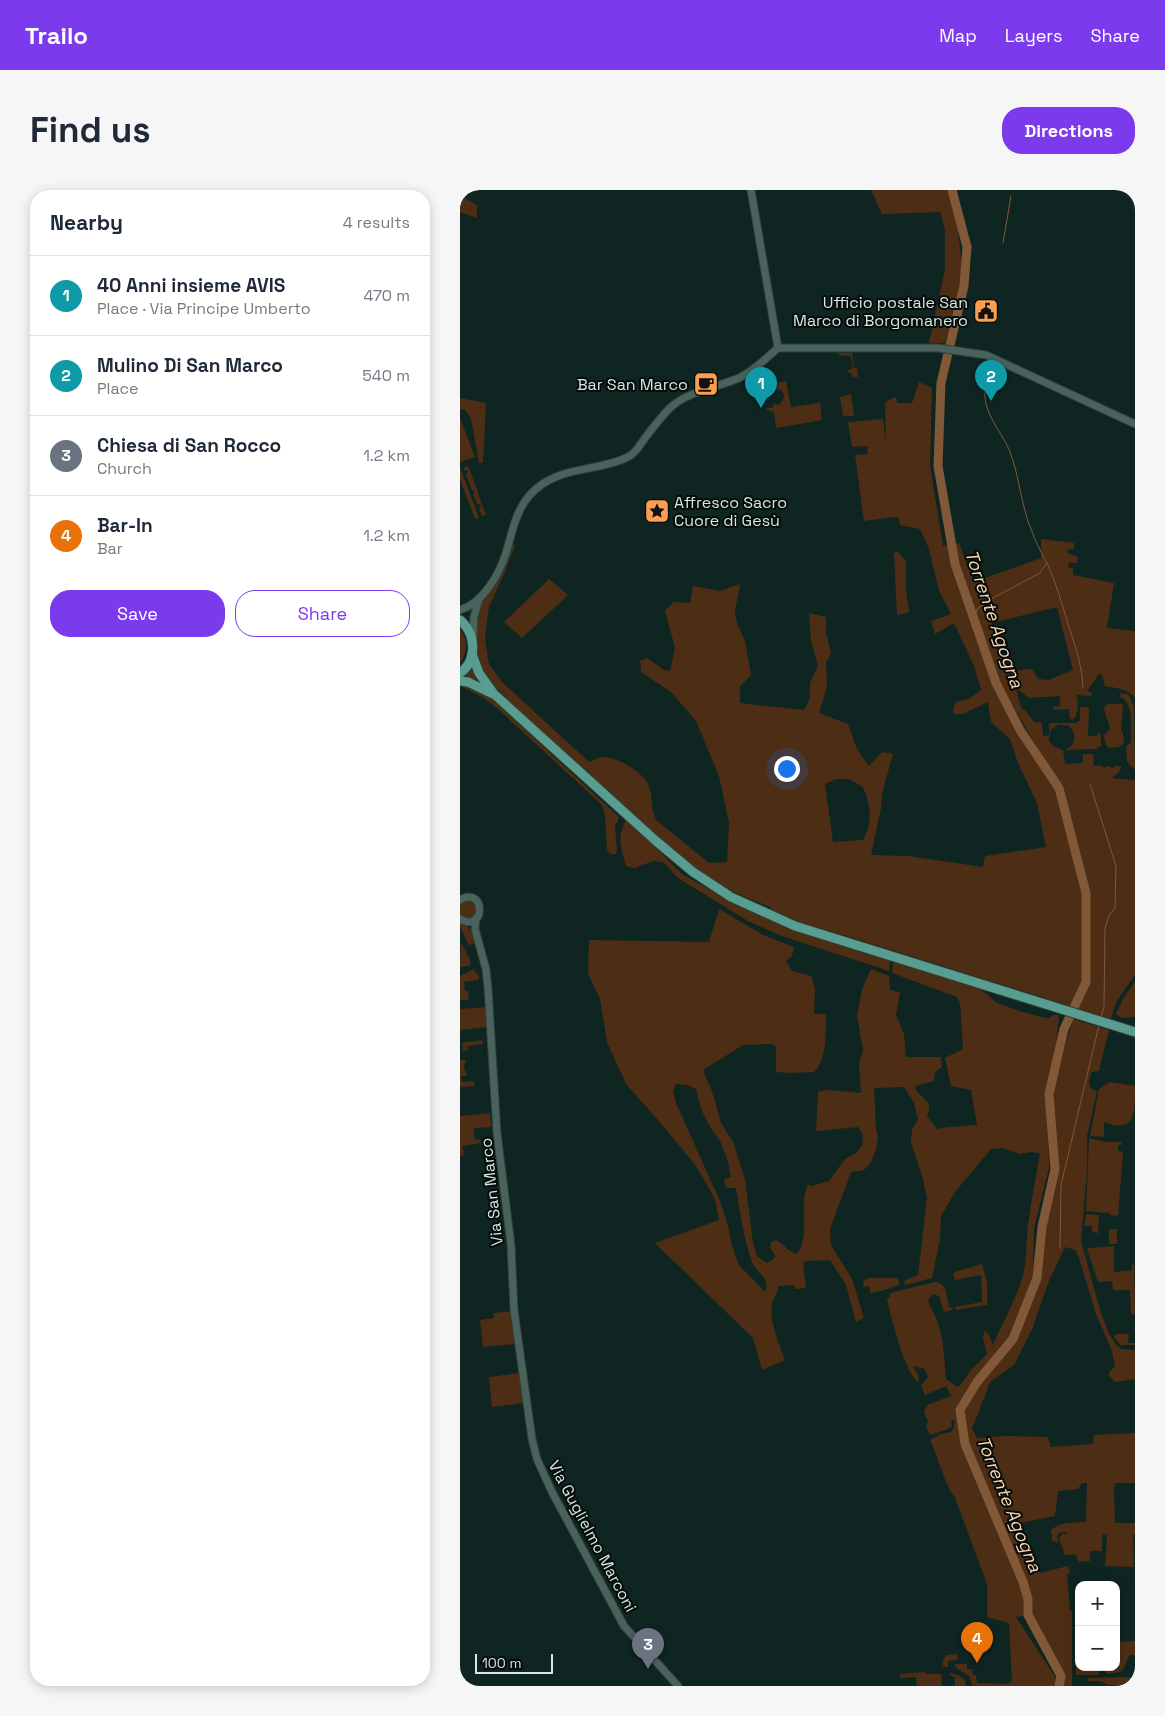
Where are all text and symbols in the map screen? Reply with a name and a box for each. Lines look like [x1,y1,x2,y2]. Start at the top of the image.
text: Trailo [25,20,88,51]
text: Map [939,24,977,47]
text: Layers [1005,24,1062,47]
text: Share [1090,24,1140,47]
button: Directions [1002,107,1135,154]
text: Find us [30,108,151,152]
text: Nearby [50,209,123,236]
text: 4 results [343,212,410,233]
text: 40 Anni insieme AVIS [97,273,285,298]
text: 1 [62,285,70,306]
text: 470 m [363,285,410,306]
place label: Ufficio postale San Marco di Borgomanero [793,292,968,331]
text: Place · Via Principe Umberto [97,298,311,319]
public building icon: Ufficio postale San Marco di Borgomanero [973,298,999,324]
text: Mulino Di San Marco [97,353,283,378]
pin: 2 [975,360,1007,401]
text: 2 [61,365,71,386]
text: 540 m [362,365,410,386]
pin: 1 [745,367,777,408]
cafe icon: Bar San Marco [693,371,719,397]
place label: Bar San Marco [577,374,688,395]
text: Place [97,378,139,399]
text: Chiesa di San Rocco [97,433,281,458]
text: 3 [61,445,71,466]
text: 1.2 km [363,445,410,466]
text: Church [97,458,152,479]
place label: Affresco Sacro Cuore di Gesù [674,492,787,531]
place icon: Affresco Sacro Cuore di Gesù [644,498,670,524]
text: Bar-In [97,513,153,538]
text: 4 [61,525,71,546]
text: 1.2 km [363,525,410,546]
text: Bar [97,538,123,559]
water label: Torrente Agogna [960,547,1029,692]
button: Save [50,590,225,637]
button: Share [235,590,410,637]
your location [774,756,800,782]
street label: Via San Marco [475,1137,508,1247]
water label: Torrente Agogna [972,1432,1047,1576]
street label: Via Guglielmo Marconi [544,1457,641,1616]
map controls [1075,1581,1120,1671]
button: + [1075,1581,1120,1626]
pin: 4 [961,1622,993,1663]
button: − [1075,1626,1120,1671]
pin: 3 [632,1628,664,1669]
scale bar [475,1651,552,1674]
text: 100 m [482,1654,521,1672]

